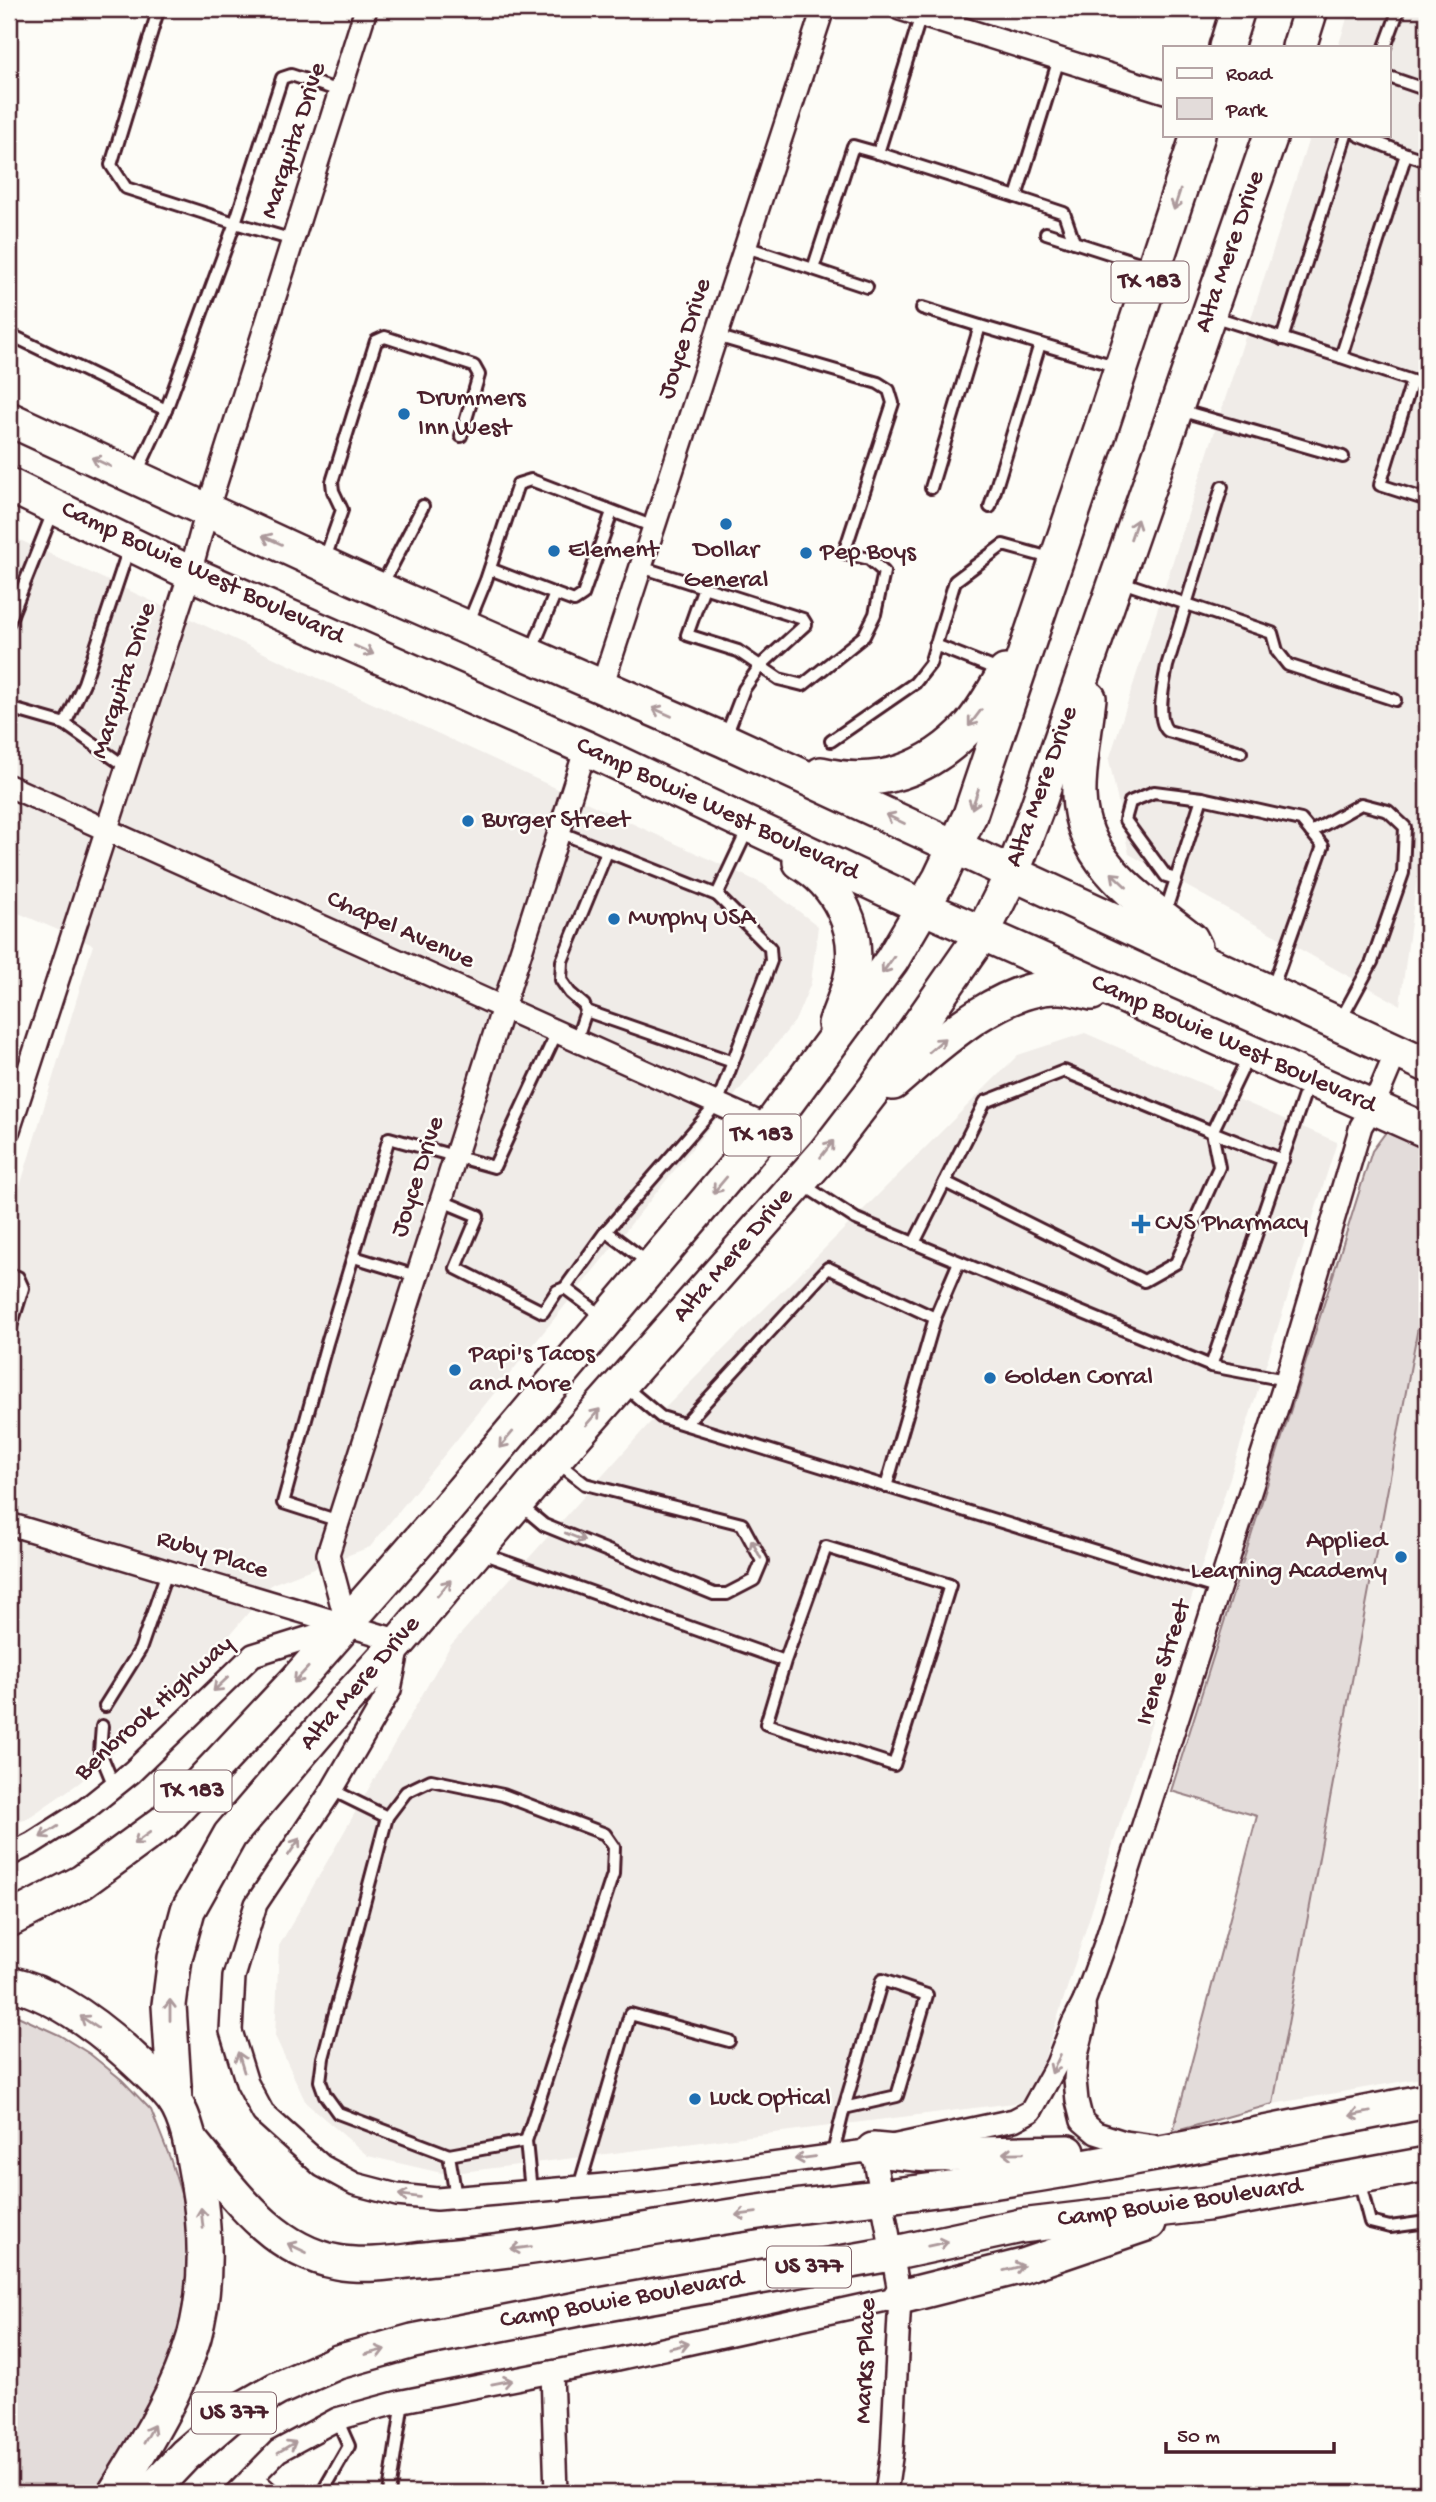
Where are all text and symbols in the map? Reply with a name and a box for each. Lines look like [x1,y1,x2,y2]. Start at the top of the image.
legend [1163,46,1390,136]
street label: Marquita Drive [255,58,335,223]
text: Road [1226,64,1274,89]
text: Park [1225,100,1269,125]
street label: Alta Mere Drive [1189,166,1273,337]
one-way arrow [1169,188,1182,210]
road number: TX 183 [1112,262,1188,302]
street label: Joyce Drive [652,274,720,403]
place label: Drummers Inn West [416,384,527,445]
marker: Drummers Inn West [396,406,412,422]
one-way arrow [91,455,112,468]
street label: Camp Bowie West Boulevard [56,495,350,654]
marker: Dollar General [718,516,734,532]
one-way arrow [1129,519,1141,541]
one-way arrow [262,533,283,546]
place label: Element [568,536,661,567]
place label: Dollar General [684,536,768,597]
place label: Pep Boys [819,538,917,569]
marker: Element [546,543,562,559]
marker: Pep Boys [798,545,814,561]
street label: Marquita Drive [85,598,165,763]
one-way arrow [353,644,375,657]
street label: Alta Mere Drive [1000,702,1087,872]
one-way arrow [651,705,673,718]
one-way arrow [967,708,982,727]
street label: Camp Bowie West Boulevard [571,731,865,890]
one-way arrow [968,788,980,810]
place label: Burger Street [481,806,632,837]
one-way arrow [884,811,905,824]
marker: Burger Street [460,813,476,829]
one-way arrow [1110,872,1128,888]
street label: Chapel Avenue [321,885,479,978]
place label: Murphy USA [628,904,757,935]
marker: Murphy USA [606,911,622,927]
one-way arrow [881,955,895,974]
street label: Camp Bowie West Boulevard [1086,968,1382,1123]
one-way arrow [928,1037,946,1053]
street label: Joyce Drive [385,1112,453,1241]
road number: TX 183 [724,1114,800,1156]
one-way arrow [820,1141,835,1159]
one-way arrow [712,1175,728,1193]
street label: Alta Mere Drive [667,1182,802,1330]
place label: CVS Pharmacy [1155,1209,1308,1240]
marker: CVS Pharmacy [1133,1216,1149,1232]
place label: Papi's Tacos and More [468,1340,596,1401]
marker: Papi's Tacos and More [447,1362,463,1378]
place label: Golden Corral [1004,1363,1153,1394]
marker: Golden Corral [982,1370,998,1386]
one-way arrow [585,1408,601,1426]
one-way arrow [499,1430,514,1448]
street label: Ruby Place [152,1524,272,1588]
place label: Applied Learning Academy [1191,1527,1389,1588]
one-way arrow [564,1532,585,1545]
one-way arrow [748,1539,762,1560]
marker: Applied Learning Academy [1393,1549,1409,1565]
one-way arrow [436,1580,451,1598]
street label: Irene Street [1130,1594,1201,1730]
street label: Alta Mere Drive [294,1610,429,1758]
street label: Benbrook Highway [68,1629,241,1789]
one-way arrow [292,1666,309,1683]
one-way arrow [213,1676,230,1693]
road number: TX 183 [154,1770,232,1812]
one-way arrow [40,1826,60,1840]
one-way arrow [133,1831,152,1845]
one-way arrow [287,1838,301,1858]
one-way arrow [163,1998,177,2021]
one-way arrow [80,2015,100,2029]
one-way arrow [233,2051,246,2073]
one-way arrow [1048,2053,1062,2074]
place label: Luck Optical [709,2084,831,2115]
marker: Luck Optical [687,2091,703,2107]
one-way arrow [1349,2107,1372,2121]
one-way arrow [1001,2147,1024,2160]
one-way arrow [794,2151,817,2164]
street label: Camp Bowie Boulevard [1056,2171,1306,2237]
one-way arrow [398,2189,420,2202]
one-way arrow [195,2207,208,2230]
one-way arrow [735,2208,758,2221]
one-way arrow [926,2236,949,2250]
one-way arrow [287,2241,308,2254]
one-way arrow [510,2242,533,2255]
road number: US 377 [767,2246,851,2288]
one-way arrow [1002,2261,1025,2274]
street label: Camp Bowie Boulevard [498,2264,748,2338]
street label: Marks Place [849,2297,885,2424]
one-way arrow [667,2338,690,2352]
one-way arrow [364,2344,386,2357]
one-way arrow [490,2375,513,2388]
road number: US 377 [192,2392,276,2434]
scale bar [1166,2411,1334,2455]
one-way arrow [142,2425,156,2445]
text: 50 m [1177,2426,1220,2451]
one-way arrow [276,2440,296,2454]

